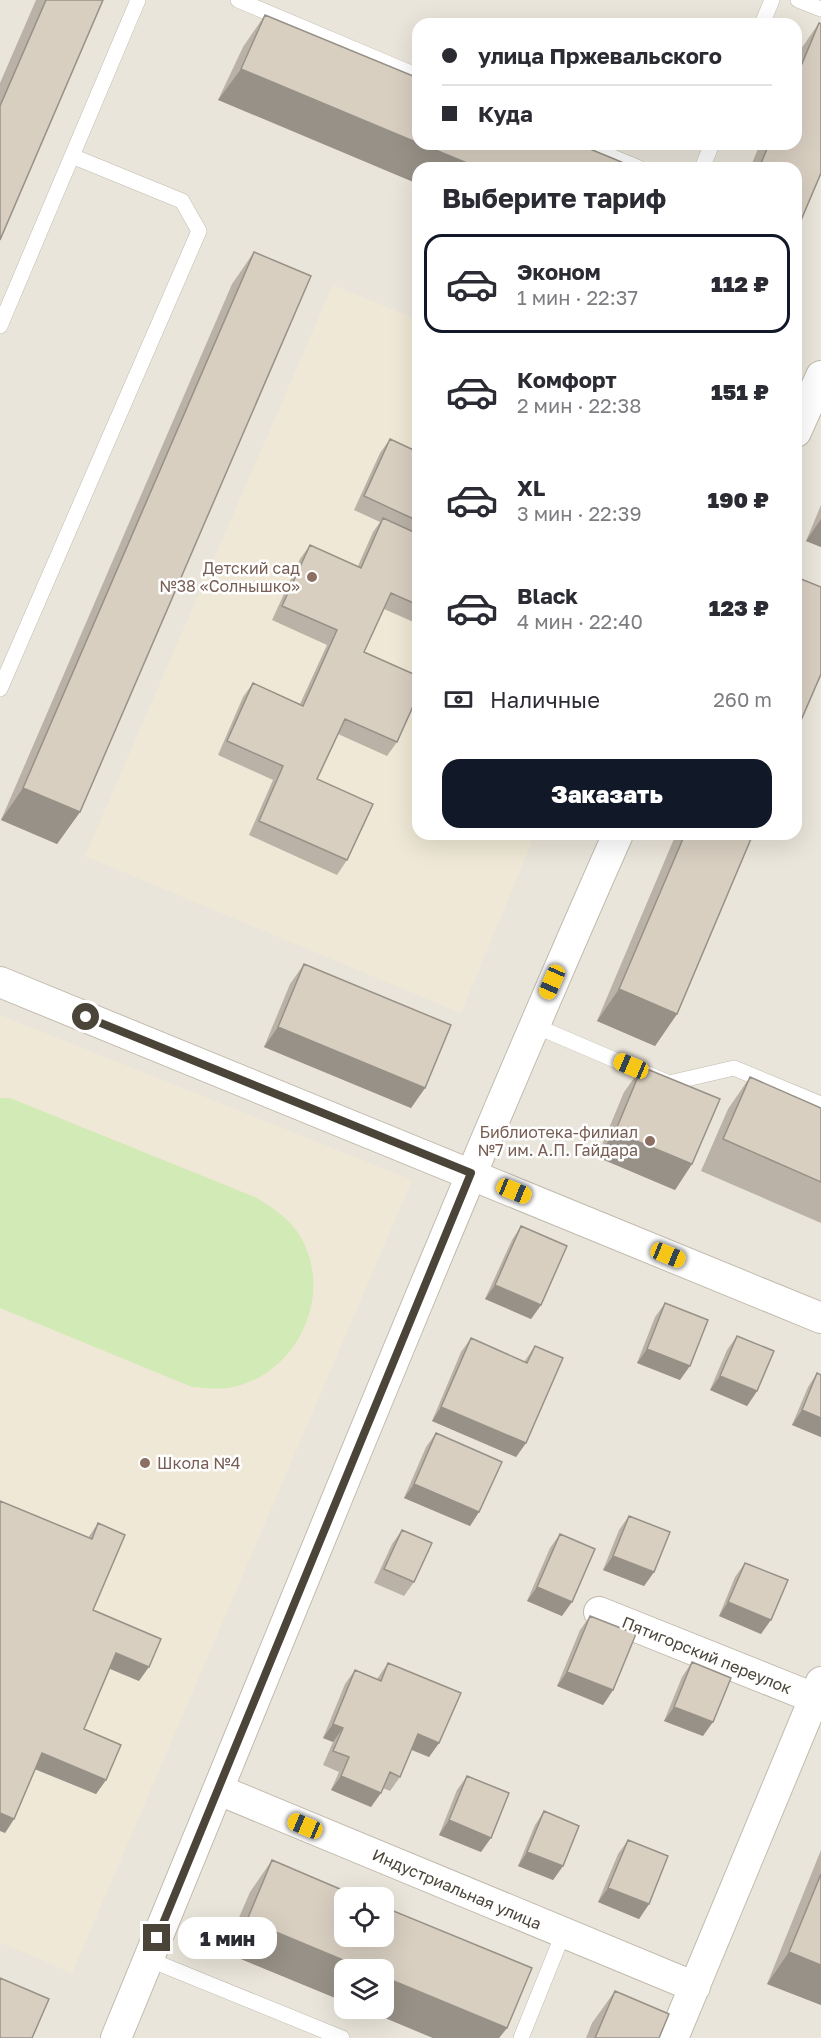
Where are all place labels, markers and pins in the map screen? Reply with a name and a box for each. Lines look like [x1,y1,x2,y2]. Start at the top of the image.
place label: Детский сад №38 «Солнышко» [159,558,300,596]
marker: Детский сад №38 «Солнышко» [305,570,319,584]
place label: Библиотека-филиал №7 им. А.П. Гайдара [478,1122,638,1160]
marker: Библиотека-филиал №7 им. А.П. Гайдара [643,1134,657,1148]
place label: Школа №4 [157,1453,241,1473]
marker: Школа №4 [138,1456,152,1470]

